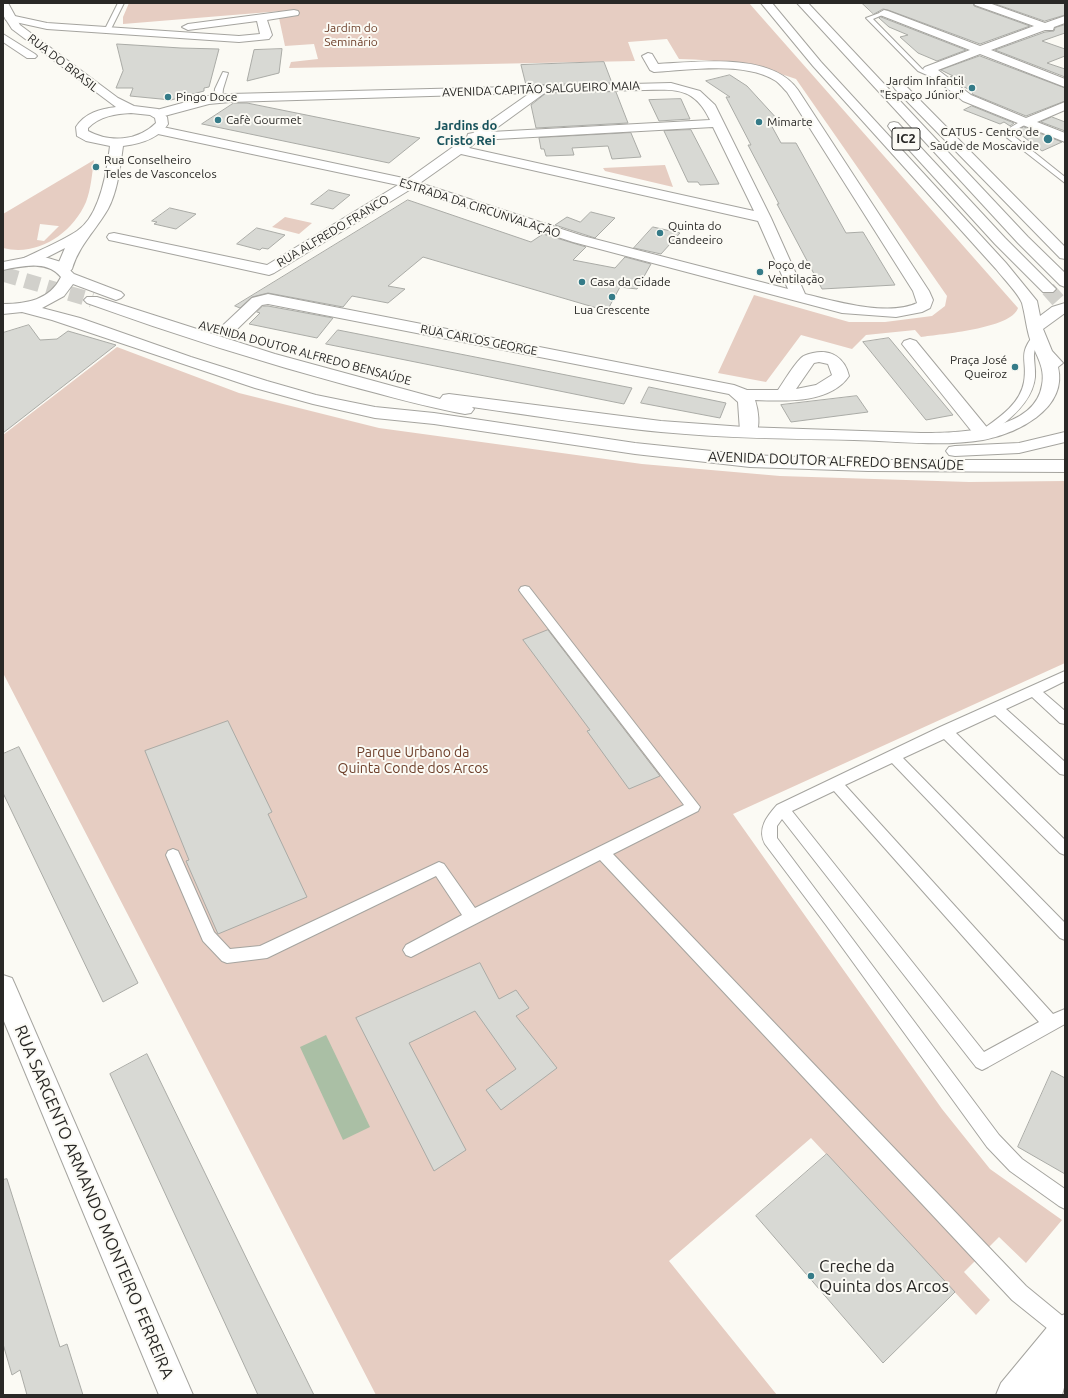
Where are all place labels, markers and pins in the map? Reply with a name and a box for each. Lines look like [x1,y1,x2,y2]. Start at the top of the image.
place label: Jardim Infantil "Espaço Júnior" [880,74,964,102]
marker: Jardim Infantil "Espaço Júnior" [967,83,977,93]
place label: Pingo Doce [176,90,237,104]
marker: Pingo Doce [163,92,173,102]
place label: Cafè Gourmet [226,113,302,127]
marker: Cafè Gourmet [213,115,223,125]
place label: Mimarte [767,115,813,129]
marker: Mimarte [754,117,764,127]
place label: CATUS - Centro de Saúde de Moscavide [930,125,1039,153]
marker: CATUS - Centro de Saúde de Moscavide [1042,133,1054,145]
place label: Rua Conselheiro Teles de Vasconcelos [104,153,217,181]
marker: Rua Conselheiro Teles de Vasconcelos [91,162,101,172]
place label: Quinta do Candeeiro [668,219,723,247]
marker: Quinta do Candeeiro [655,228,665,238]
place label: Poço de Ventilação [768,258,824,286]
marker: Poço de Ventilação [755,267,765,277]
place label: Casa da Cidade [590,275,671,289]
marker: Casa da Cidade [577,277,587,287]
marker: Lua Crescente [607,292,617,302]
place label: Lua Crescente [574,303,650,317]
place label: Praça José Queiroz [950,353,1007,381]
marker: Praça José Queiroz [1010,362,1020,372]
place label: Creche da Quinta dos Arcos [819,1256,949,1296]
marker: Creche da Quinta dos Arcos [806,1271,816,1281]

